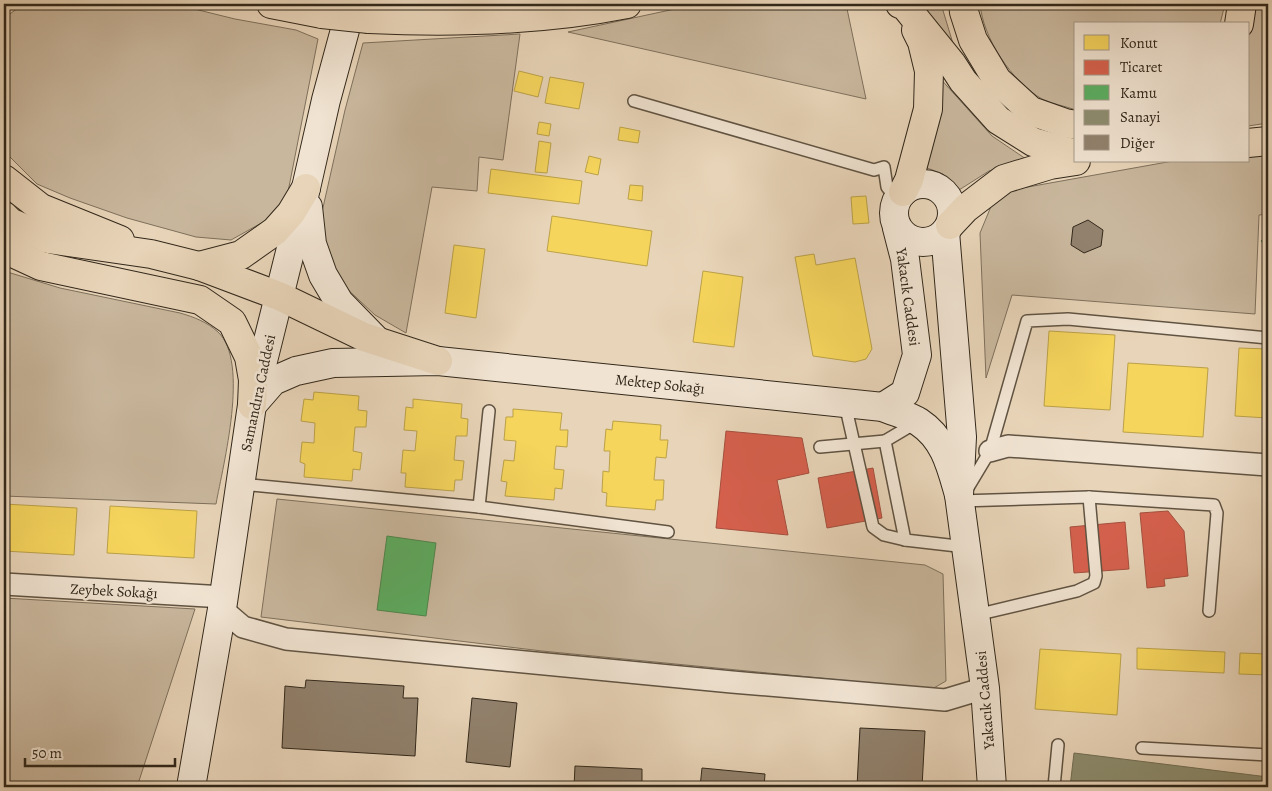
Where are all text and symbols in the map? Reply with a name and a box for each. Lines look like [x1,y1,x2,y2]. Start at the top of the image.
legend [1074,22,1250,162]
text: Konut [1120,33,1158,53]
text: Ticaret [1120,57,1162,77]
text: Kamu [1120,83,1158,103]
text: Sanayi [1120,107,1161,127]
text: Diğer [1120,133,1155,153]
street label: Yakacık Caddesi [891,246,925,347]
street label: Samandıra Caddesi [236,332,280,454]
street label: Mektep Sokağı [614,369,706,399]
street label: Zeybek Sokağı [70,579,158,603]
street label: Yakacık Caddesi [971,650,999,751]
scale bar [25,736,175,768]
text: 50 m [32,743,62,763]

